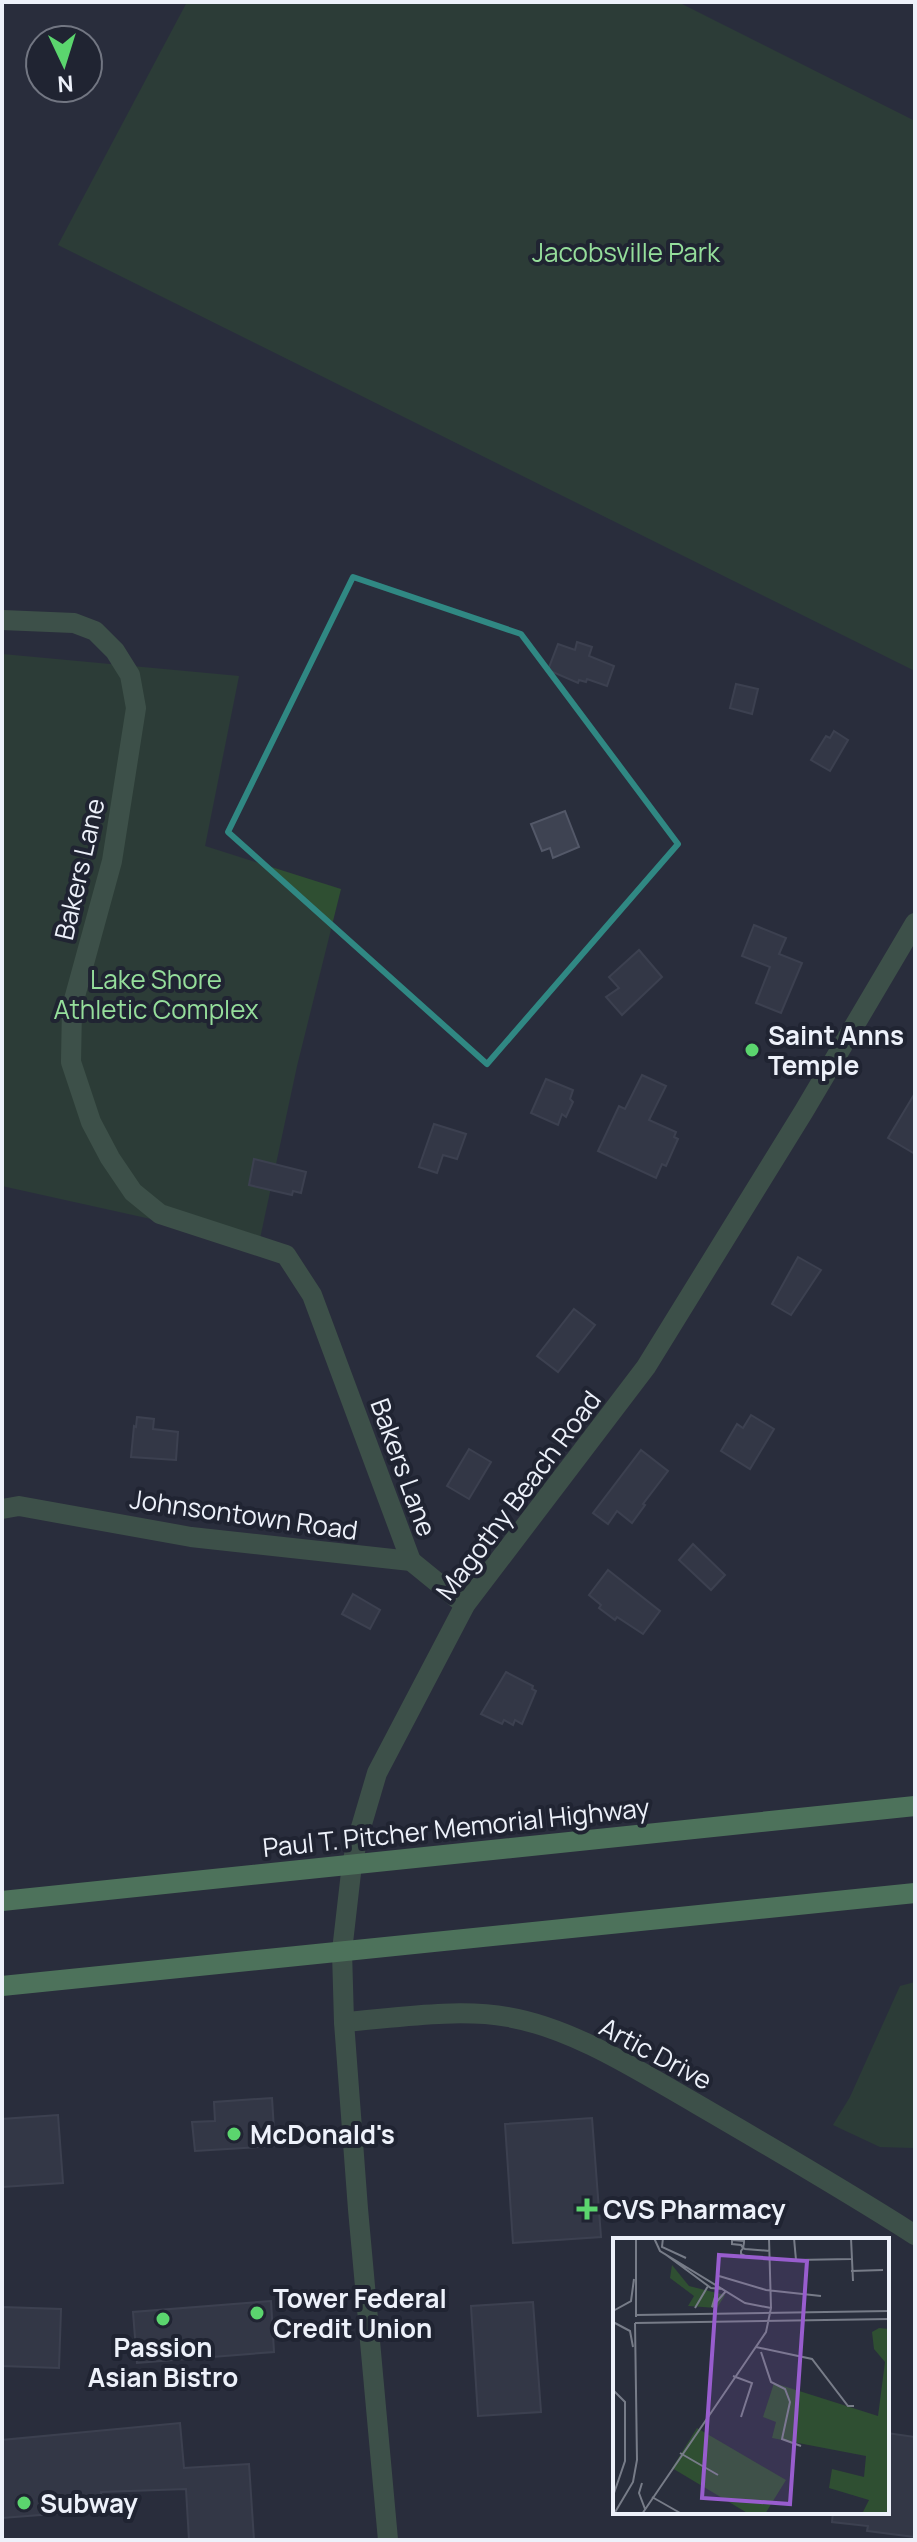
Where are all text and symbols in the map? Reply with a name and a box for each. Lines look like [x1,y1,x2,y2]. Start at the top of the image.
north arrow [24,24,104,104]
text: N [56,68,74,99]
park label: Jacobsville Park [532,234,721,270]
street label: Bakers Lane [45,795,113,943]
park label: Lake Shore Athletic Complex [53,961,259,1027]
place label: Saint Anns Temple [768,1017,904,1083]
marker: Saint Anns Temple [743,1041,761,1059]
street label: Magothy Beach Road [427,1383,609,1607]
street label: Bakers Lane [362,1393,446,1541]
street label: Johnsontown Road [128,1480,360,1548]
street label: Paul T. Pitcher Memorial Highway [261,1789,651,1865]
street label: Artic Drive [593,2008,719,2098]
place label: McDonald's [250,2116,395,2152]
marker: McDonald's [225,2125,243,2143]
place label: CVS Pharmacy [603,2191,786,2227]
marker: CVS Pharmacy [578,2200,596,2218]
inset map [613,2238,889,2514]
place label: Tower Federal Credit Union [273,2280,447,2346]
marker: Tower Federal Credit Union [248,2304,266,2322]
marker: Passion Asian Bistro [154,2310,172,2328]
place label: Passion Asian Bistro [88,2329,238,2395]
place label: Subway [40,2485,138,2521]
marker: Subway [15,2494,33,2512]

